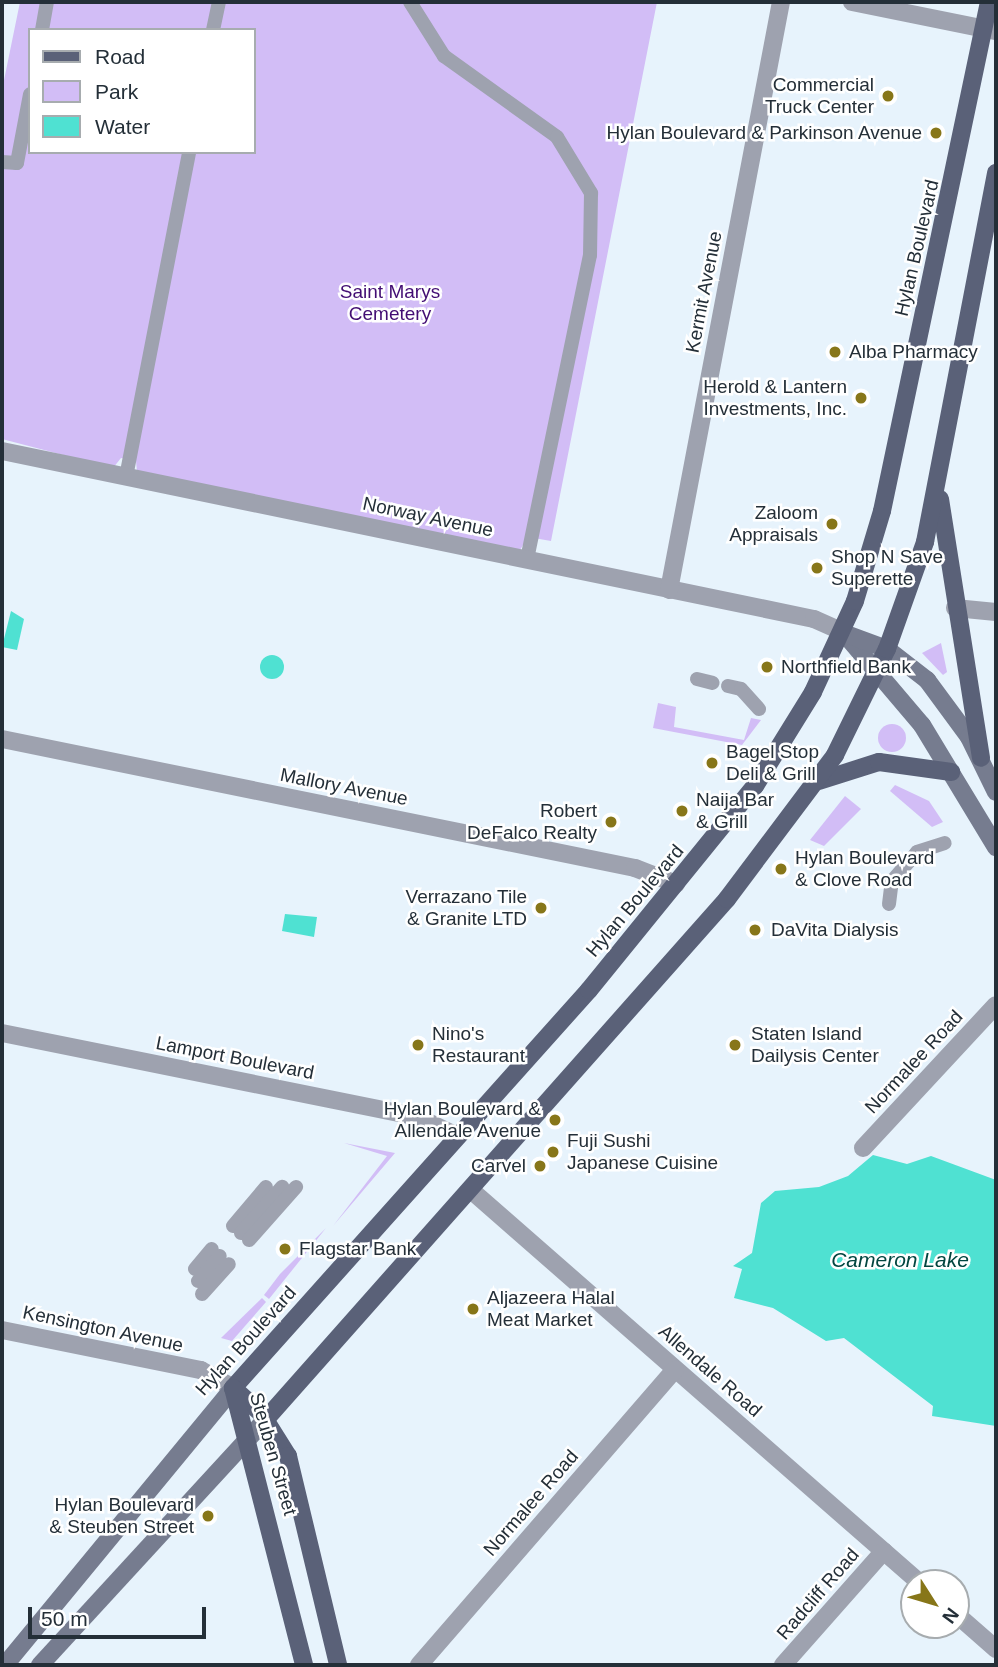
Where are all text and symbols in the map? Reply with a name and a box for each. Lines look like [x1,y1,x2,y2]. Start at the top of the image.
legend [28,28,256,154]
text: Road [95,45,145,68]
place label: Commercial Truck Center [765,74,874,118]
text: Park [95,80,138,103]
marker: Commercial Truck Center [880,88,896,104]
text: Water [95,115,150,138]
place label: Hylan Boulevard & Parkinson Avenue [605,122,922,144]
marker: Hylan Boulevard & Parkinson Avenue [928,125,944,141]
street label: Hylan Boulevard [890,178,944,318]
street label: Kermit Avenue [681,229,727,355]
park label: Saint Marys Cemetery [340,281,440,325]
place label: Alba Pharmacy [849,341,978,363]
marker: Alba Pharmacy [827,344,843,360]
place label: Herold & Lantern Investments, Inc. [703,376,847,420]
marker: Herold & Lantern Investments, Inc. [853,390,869,406]
street label: Norway Avenue [360,492,496,542]
place label: Zaloom Appraisals [729,502,818,546]
marker: Zaloom Appraisals [824,516,840,532]
place label: Shop N Save Superette [831,546,943,590]
marker: Shop N Save Superette [809,560,825,576]
place label: Northfield Bank [781,656,911,678]
marker: Northfield Bank [759,659,775,675]
place label: Bagel Stop Deli & Grill [726,741,819,785]
marker: Bagel Stop Deli & Grill [704,755,720,771]
street label: Mallory Avenue [278,763,410,811]
place label: Naija Bar & Grill [696,789,774,833]
place label: Robert DeFalco Realty [467,800,597,844]
marker: Naija Bar & Grill [674,803,690,819]
marker: Robert DeFalco Realty [603,814,619,830]
street label: Hylan Boulevard [581,840,689,962]
place label: Hylan Boulevard & Clove Road [795,847,934,891]
marker: Hylan Boulevard & Clove Road [773,861,789,877]
place label: Verrazano Tile & Granite LTD [405,886,527,930]
marker: Verrazano Tile & Granite LTD [533,900,549,916]
place label: DaVita Dialysis [771,919,898,941]
marker: DaVita Dialysis [745,920,765,940]
street label: Normalee Road [860,1006,968,1118]
place label: Nino's Restaurant [432,1023,525,1067]
place label: Staten Island Dailysis Center [751,1023,879,1067]
street label: Lamport Boulevard [154,1031,316,1085]
marker: Staten Island Dailysis Center [725,1035,745,1055]
marker: Nino's Restaurant [410,1037,426,1053]
place label: Hylan Boulevard & Allendale Avenue [384,1098,541,1142]
marker: Hylan Boulevard & Allendale Avenue [547,1112,563,1128]
place label: Fuji Sushi Japanese Cuisine [567,1130,718,1174]
marker: Fuji Sushi Japanese Cuisine [545,1144,561,1160]
place label: Carvel [471,1155,526,1177]
marker: Carvel [532,1158,548,1174]
place label: Flagstar Bank [299,1238,416,1260]
marker: Flagstar Bank [277,1241,293,1257]
water label: Cameron Lake [831,1247,969,1273]
street label: Hylan Boulevard [191,1282,301,1400]
place label: Aljazeera Halal Meat Market [487,1287,615,1331]
street label: Kensington Avenue [20,1301,186,1357]
marker: Aljazeera Halal Meat Market [465,1301,481,1317]
street label: Allendale Road [654,1320,766,1422]
street label: Steuben Street [245,1390,301,1518]
street label: Normalee Road [479,1445,583,1561]
place label: Hylan Boulevard & Steuben Street [49,1494,194,1538]
marker: Hylan Boulevard & Steuben Street [200,1508,216,1524]
street label: Radcliff Road [772,1544,864,1644]
north arrow [900,1569,970,1639]
scale bar [32,1594,210,1638]
text: N [938,1604,963,1628]
text: 50 m [41,1607,88,1630]

